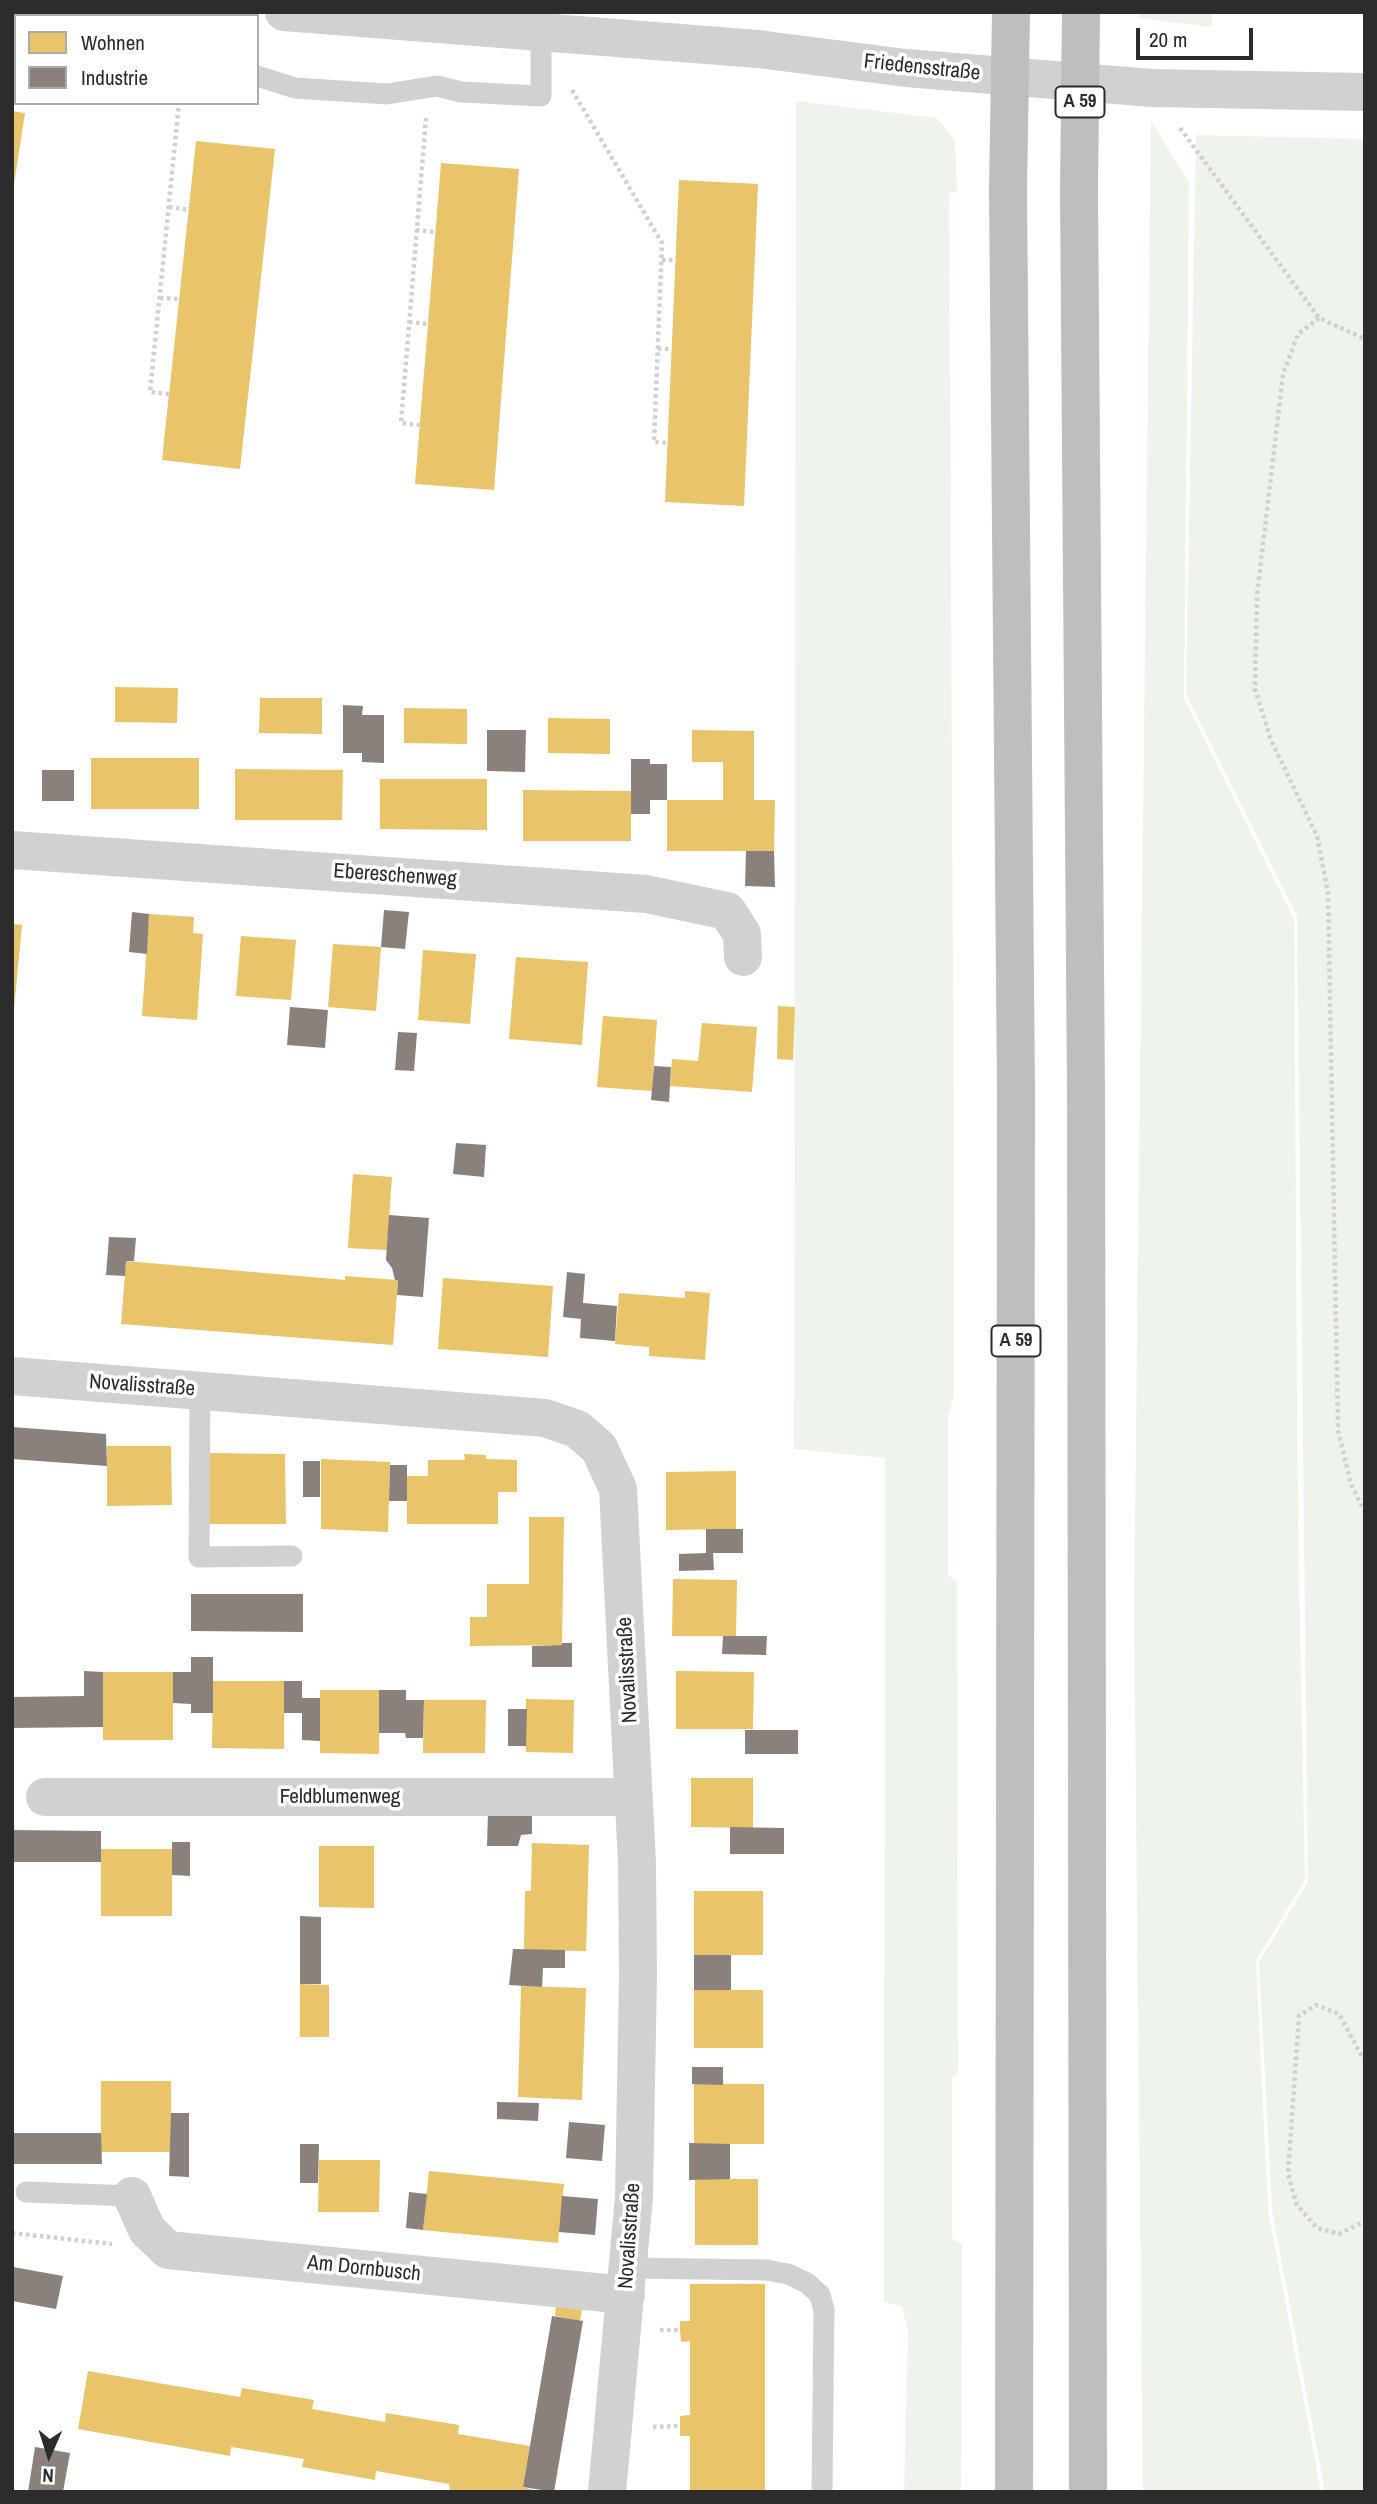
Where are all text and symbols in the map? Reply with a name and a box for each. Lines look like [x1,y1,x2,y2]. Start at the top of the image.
legend [14,14,259,105]
scale bar [1139,14,1256,58]
text: 20 m [1149,25,1187,54]
text: Wohnen [81,28,145,57]
street label: Friedensstraße [863,49,981,87]
text: Industrie [81,63,148,92]
road number: A 59 [1056,86,1104,118]
street label: Ebereschenweg [333,859,457,893]
road number: A 59 [992,1326,1040,1357]
street label: Novalisstraße [88,1370,196,1402]
street label: Novalisstraße [613,1616,643,1724]
street label: Feldblumenweg [280,1784,400,1810]
street label: Novalisstraße [614,2182,646,2290]
street label: Am Dornbusch [306,2251,422,2287]
north arrow [14,2420,84,2490]
text: N [42,2463,54,2489]

